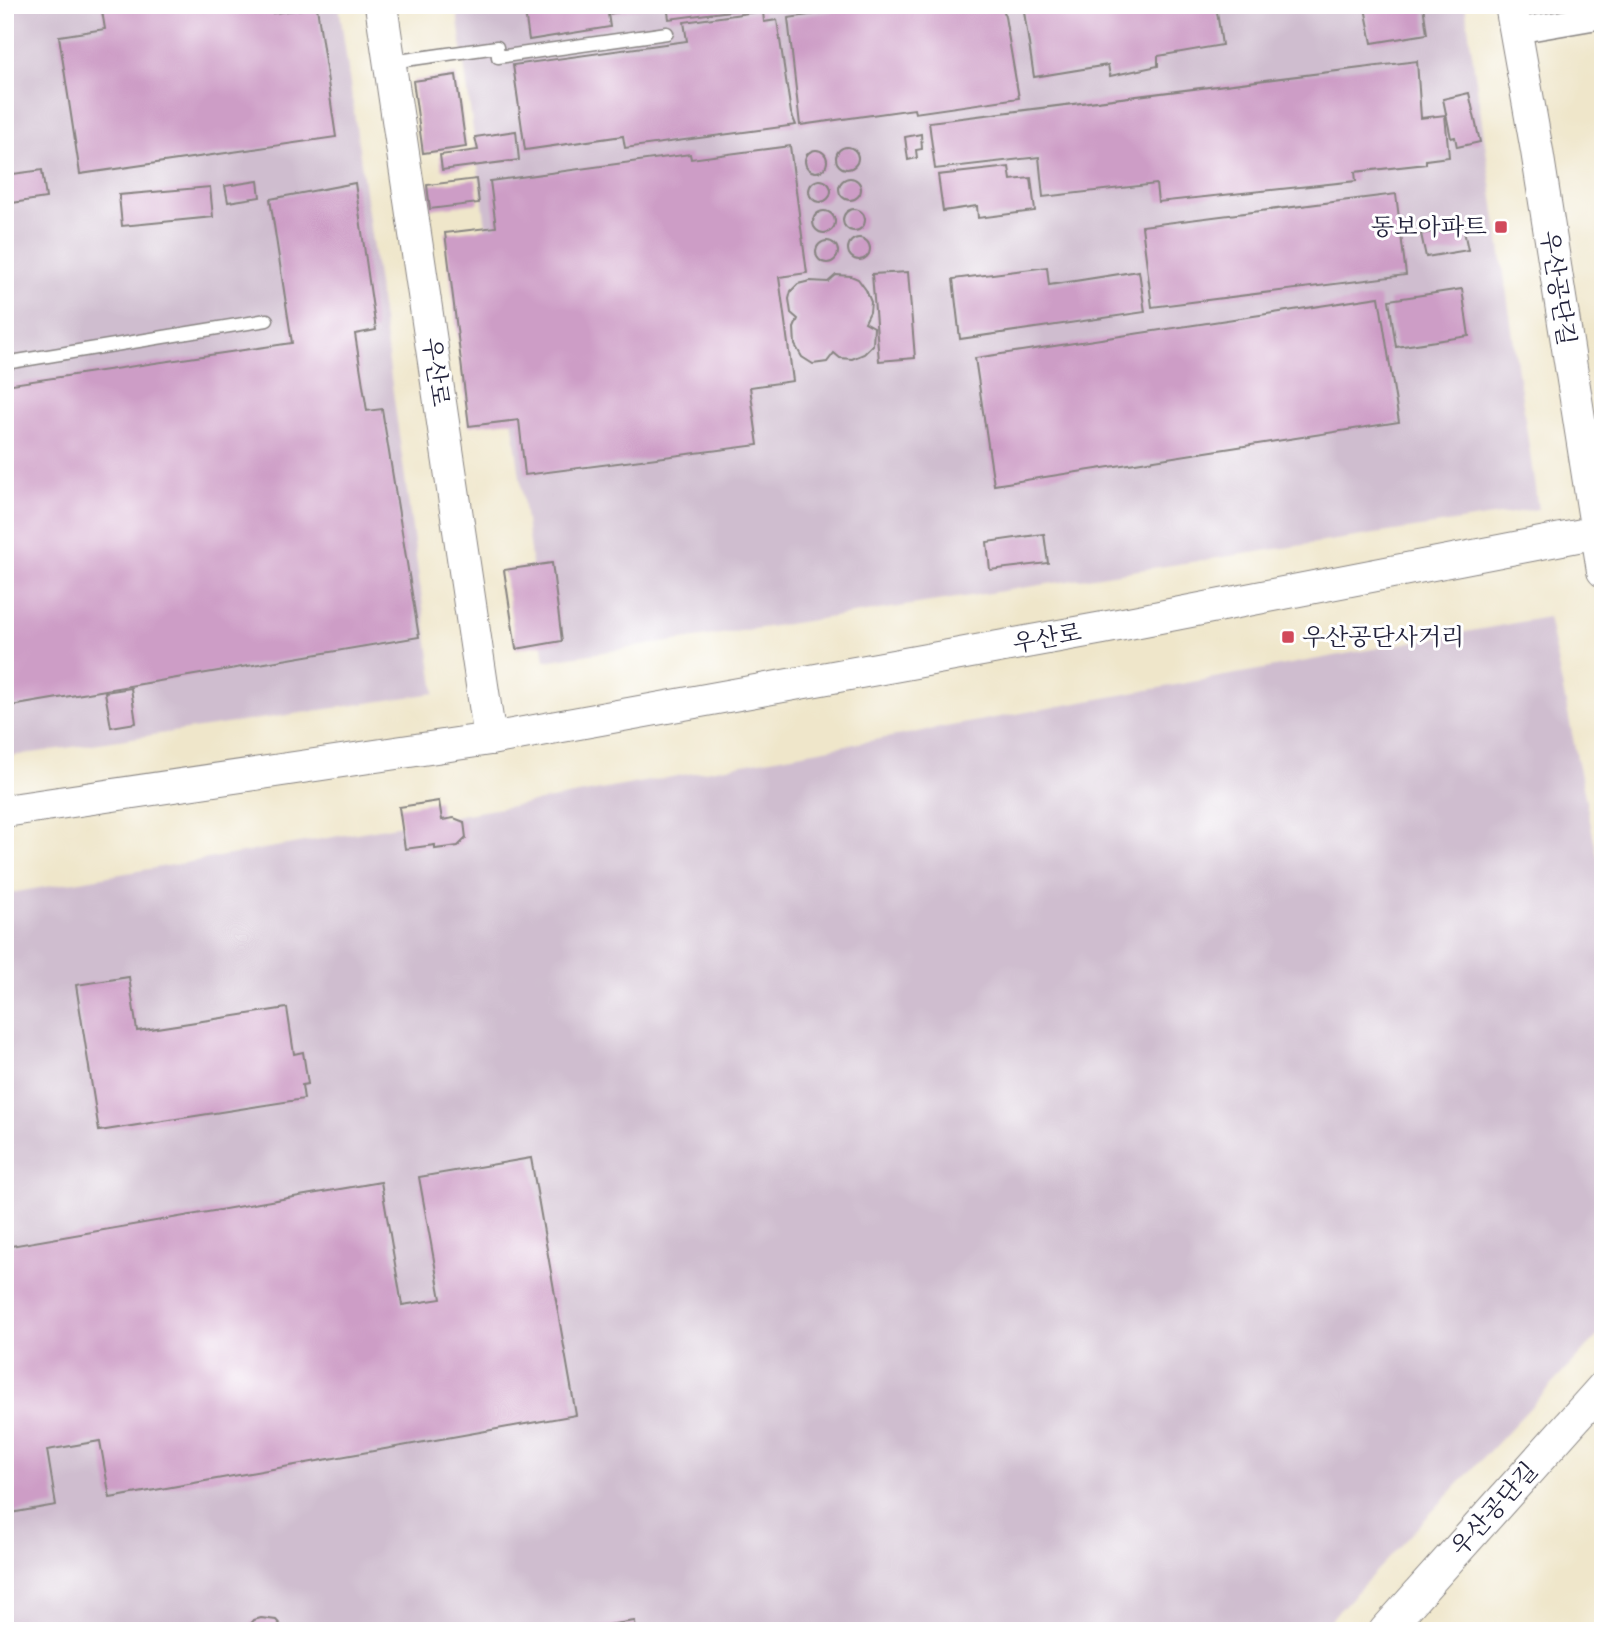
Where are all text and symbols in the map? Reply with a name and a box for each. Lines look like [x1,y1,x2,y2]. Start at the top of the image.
place label: 동보아파트 [1371,212,1487,242]
marker: 동보아파트 [1493,219,1509,235]
street label: 우산공단길 [1534,228,1582,348]
street label: 우산로 [416,335,456,409]
street label: 우산로 [1010,617,1084,659]
place label: 우산공단사거리 [1302,622,1464,652]
marker: 우산공단사거리 [1280,629,1296,645]
street label: 우산공단길 [1444,1456,1544,1562]

